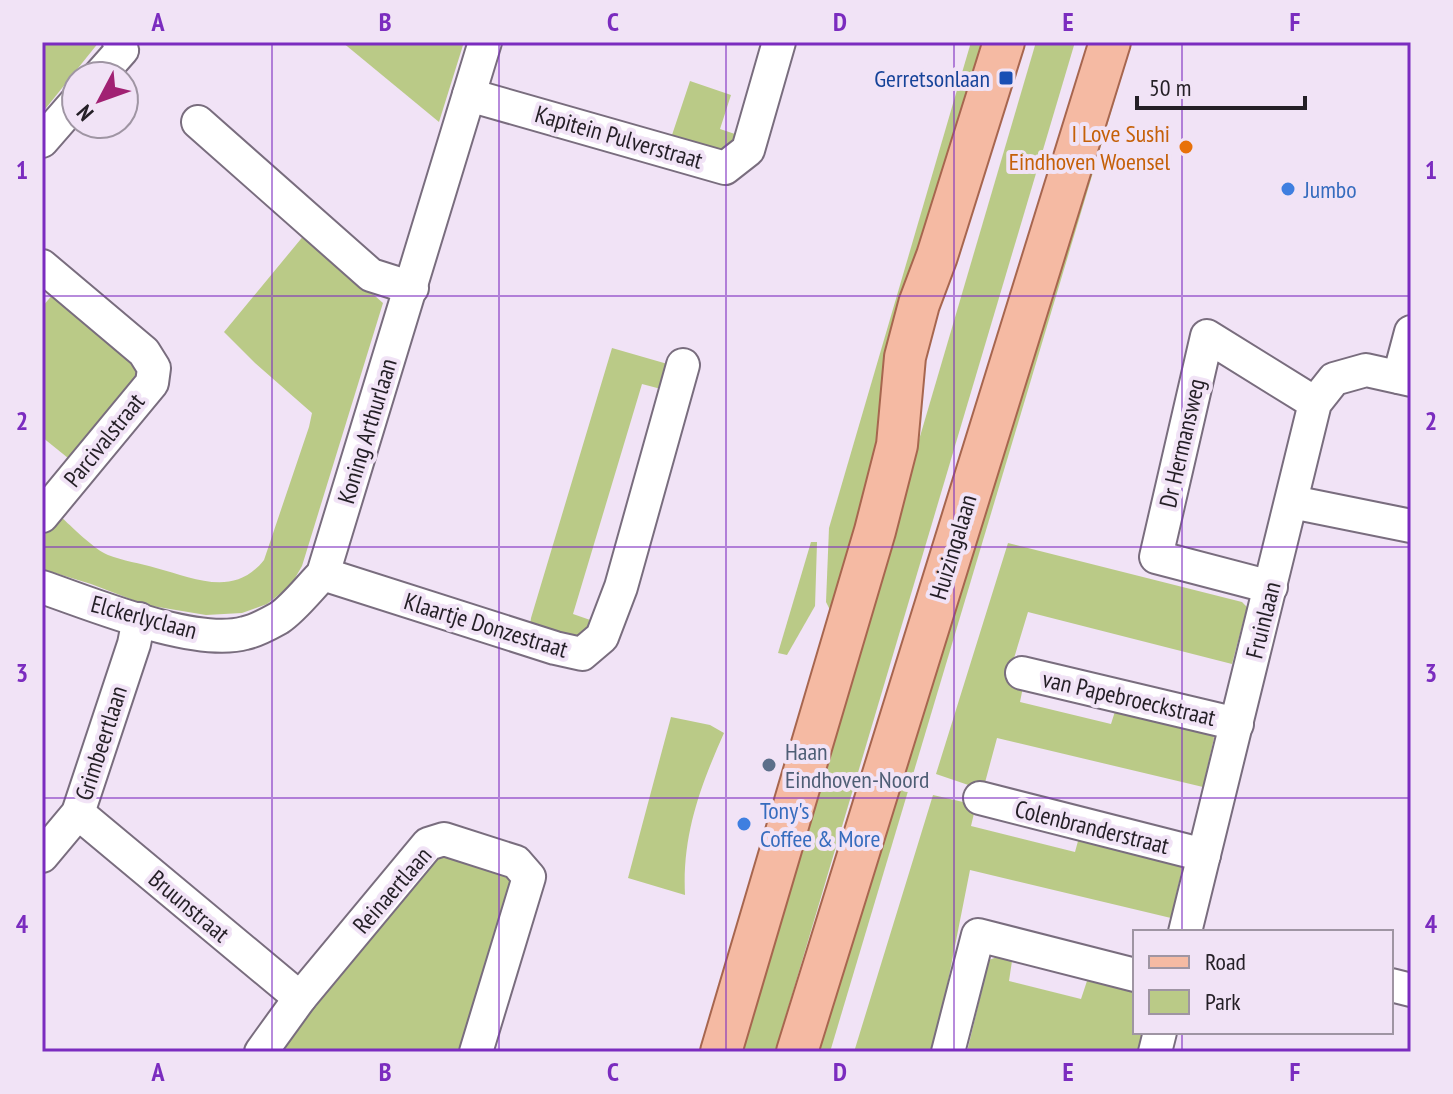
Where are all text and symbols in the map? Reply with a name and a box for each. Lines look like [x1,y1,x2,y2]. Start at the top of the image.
text: A [150,5,165,38]
text: B [379,5,392,38]
text: C [607,5,619,38]
text: D [833,5,847,38]
text: E [1062,5,1074,38]
text: F [1290,5,1301,38]
north arrow [60,60,140,140]
scale bar [1137,60,1305,110]
place label: Gerretsonlaan [874,63,990,94]
marker: Gerretsonlaan [997,69,1015,87]
text: 50 m [1149,72,1191,103]
street label: Kapitein Pulverstraat [532,98,707,176]
text: N [70,99,99,127]
place label: I Love Sushi Eindhoven Woensel [1009,118,1170,177]
marker: I Love Sushi Eindhoven Woensel [1177,138,1195,156]
text: 1 [16,153,28,186]
text: 1 [1425,153,1437,186]
place label: Jumbo [1303,174,1357,205]
marker: Jumbo [1279,180,1297,198]
street label: Koning Arthurlaan [330,355,404,507]
street label: Dr Hermansweg [1152,375,1212,511]
street label: Parcivalstraat [57,387,151,493]
text: 2 [16,404,28,437]
text: 2 [1425,404,1437,437]
street label: Huizingalaan [922,491,984,603]
street label: Fruinlaan [1239,578,1287,662]
street label: Klaartje Donzestraat [400,585,572,665]
street label: Elckerlyclaan [88,588,200,646]
text: 3 [16,656,28,689]
text: 3 [1425,656,1437,689]
street label: van Papebroeckstraat [1039,663,1219,733]
street label: Grimbeertlaan [68,682,134,804]
place label: Haan Eindhoven-Noord [785,736,929,795]
marker: Haan Eindhoven-Noord [760,756,778,774]
street label: Colenbranderstraat [1012,793,1173,861]
place label: Tony's Coffee & More [760,795,880,854]
marker: Tony's Coffee & More [735,815,753,833]
street label: Reinaertlaan [346,840,438,940]
street label: Bruunstraat [142,863,236,949]
text: 4 [16,907,29,940]
text: 4 [1425,907,1438,940]
legend [1133,930,1393,1034]
text: Road [1205,946,1246,977]
text: Park [1205,986,1241,1017]
text: A [150,1055,165,1088]
text: B [379,1055,392,1088]
text: C [607,1055,619,1088]
text: D [833,1055,847,1088]
text: E [1062,1055,1074,1088]
text: F [1290,1055,1301,1088]

